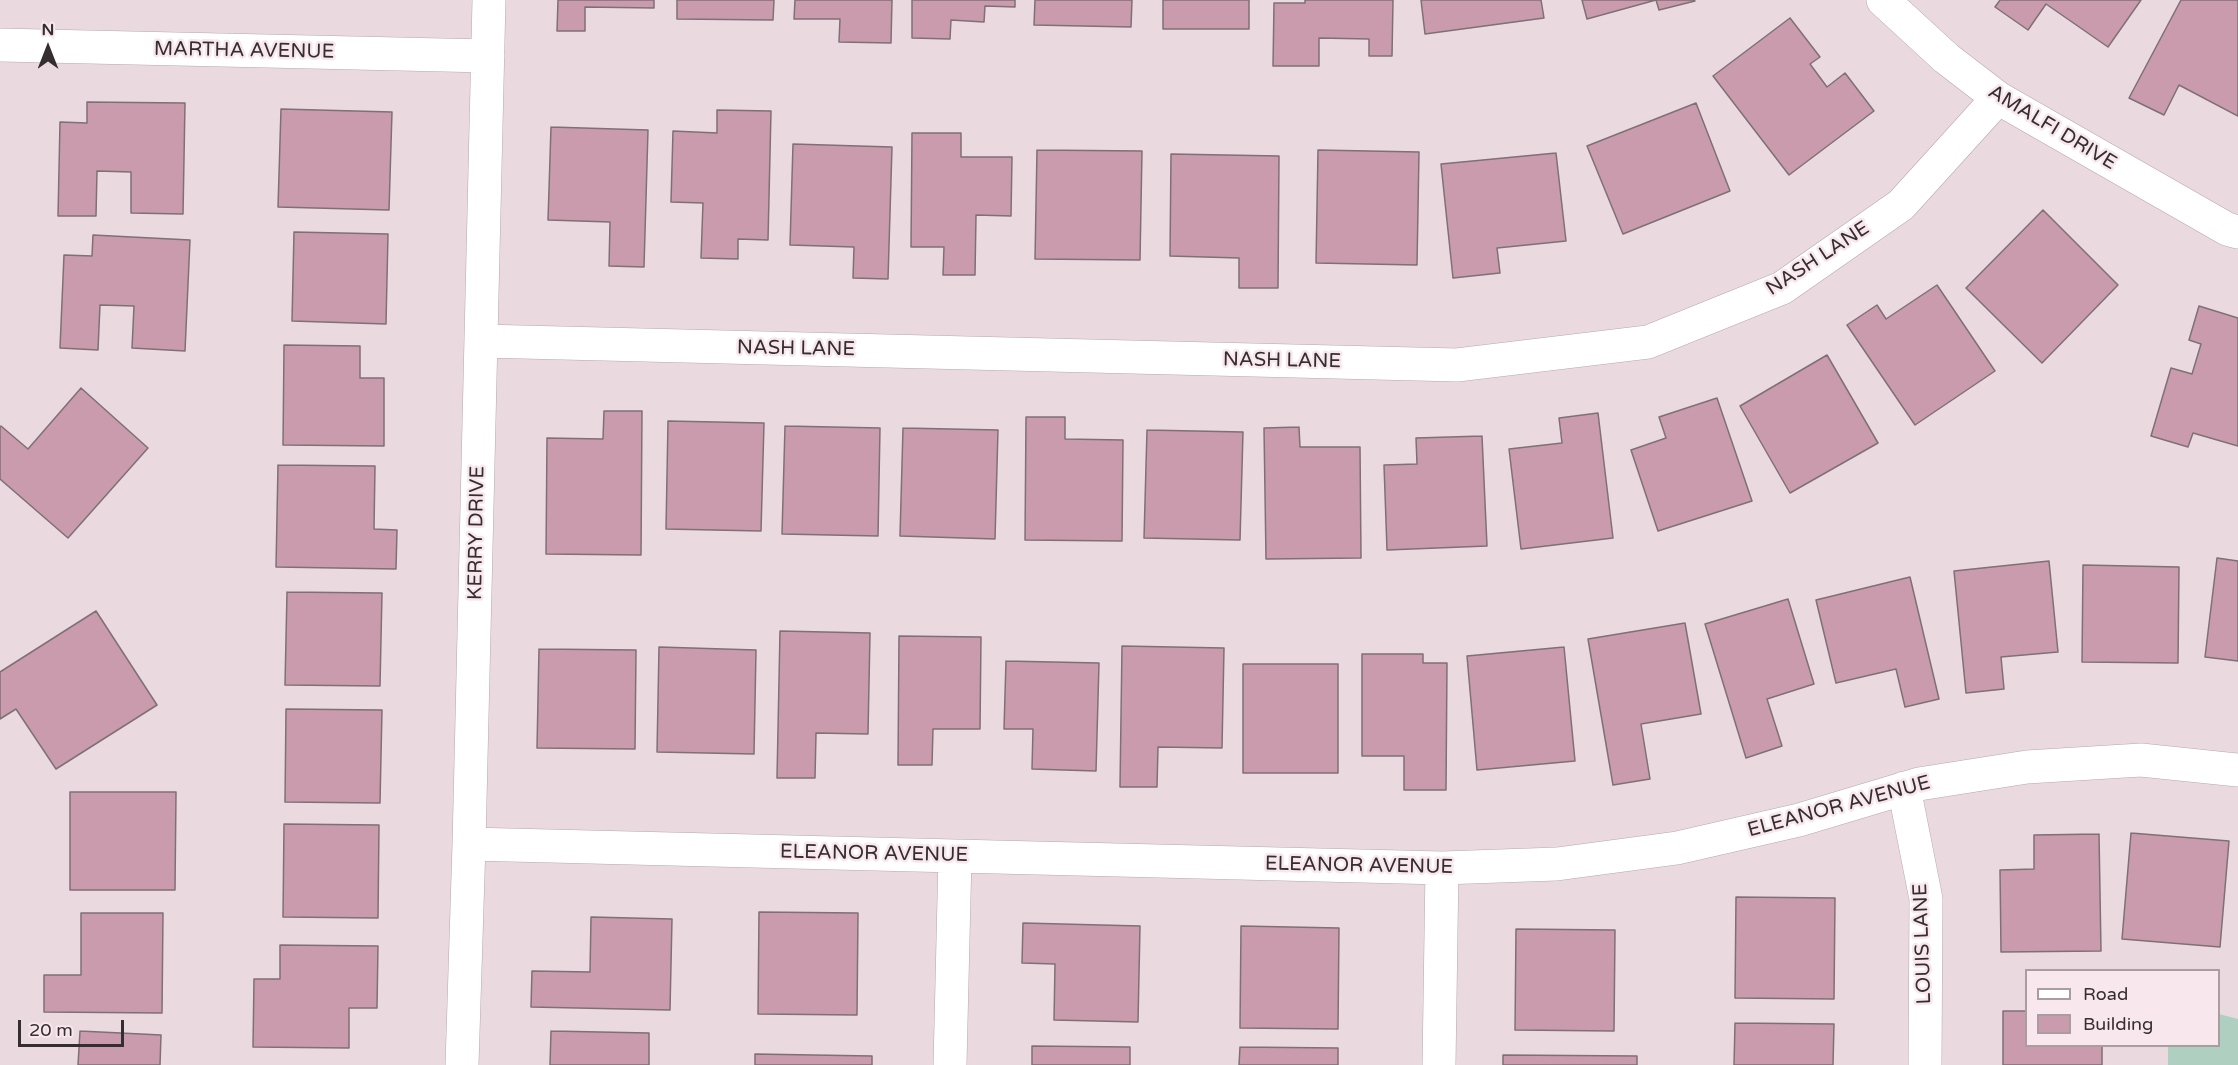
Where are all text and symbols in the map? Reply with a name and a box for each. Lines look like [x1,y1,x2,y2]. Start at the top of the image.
north arrow [18,18,78,78]
text: N [42,20,54,40]
street label: MARTHA AVENUE [154,37,334,65]
street label: AMALFI DRIVE [1984,80,2120,176]
street label: NASH LANE [1762,217,1874,301]
street label: NASH LANE [737,336,855,362]
street label: NASH LANE [1223,348,1341,374]
street label: KERRY DRIVE [464,466,490,600]
street label: ELEANOR AVENUE [1745,771,1933,843]
street label: ELEANOR AVENUE [780,840,968,868]
street label: ELEANOR AVENUE [1265,852,1453,880]
street label: LOUIS LANE [1909,883,1937,1005]
legend [2025,969,2220,1047]
text: Road [2083,983,2128,1005]
scale bar [21,1008,128,1046]
text: Building [2083,1013,2153,1035]
text: 20 m [29,1019,73,1041]

